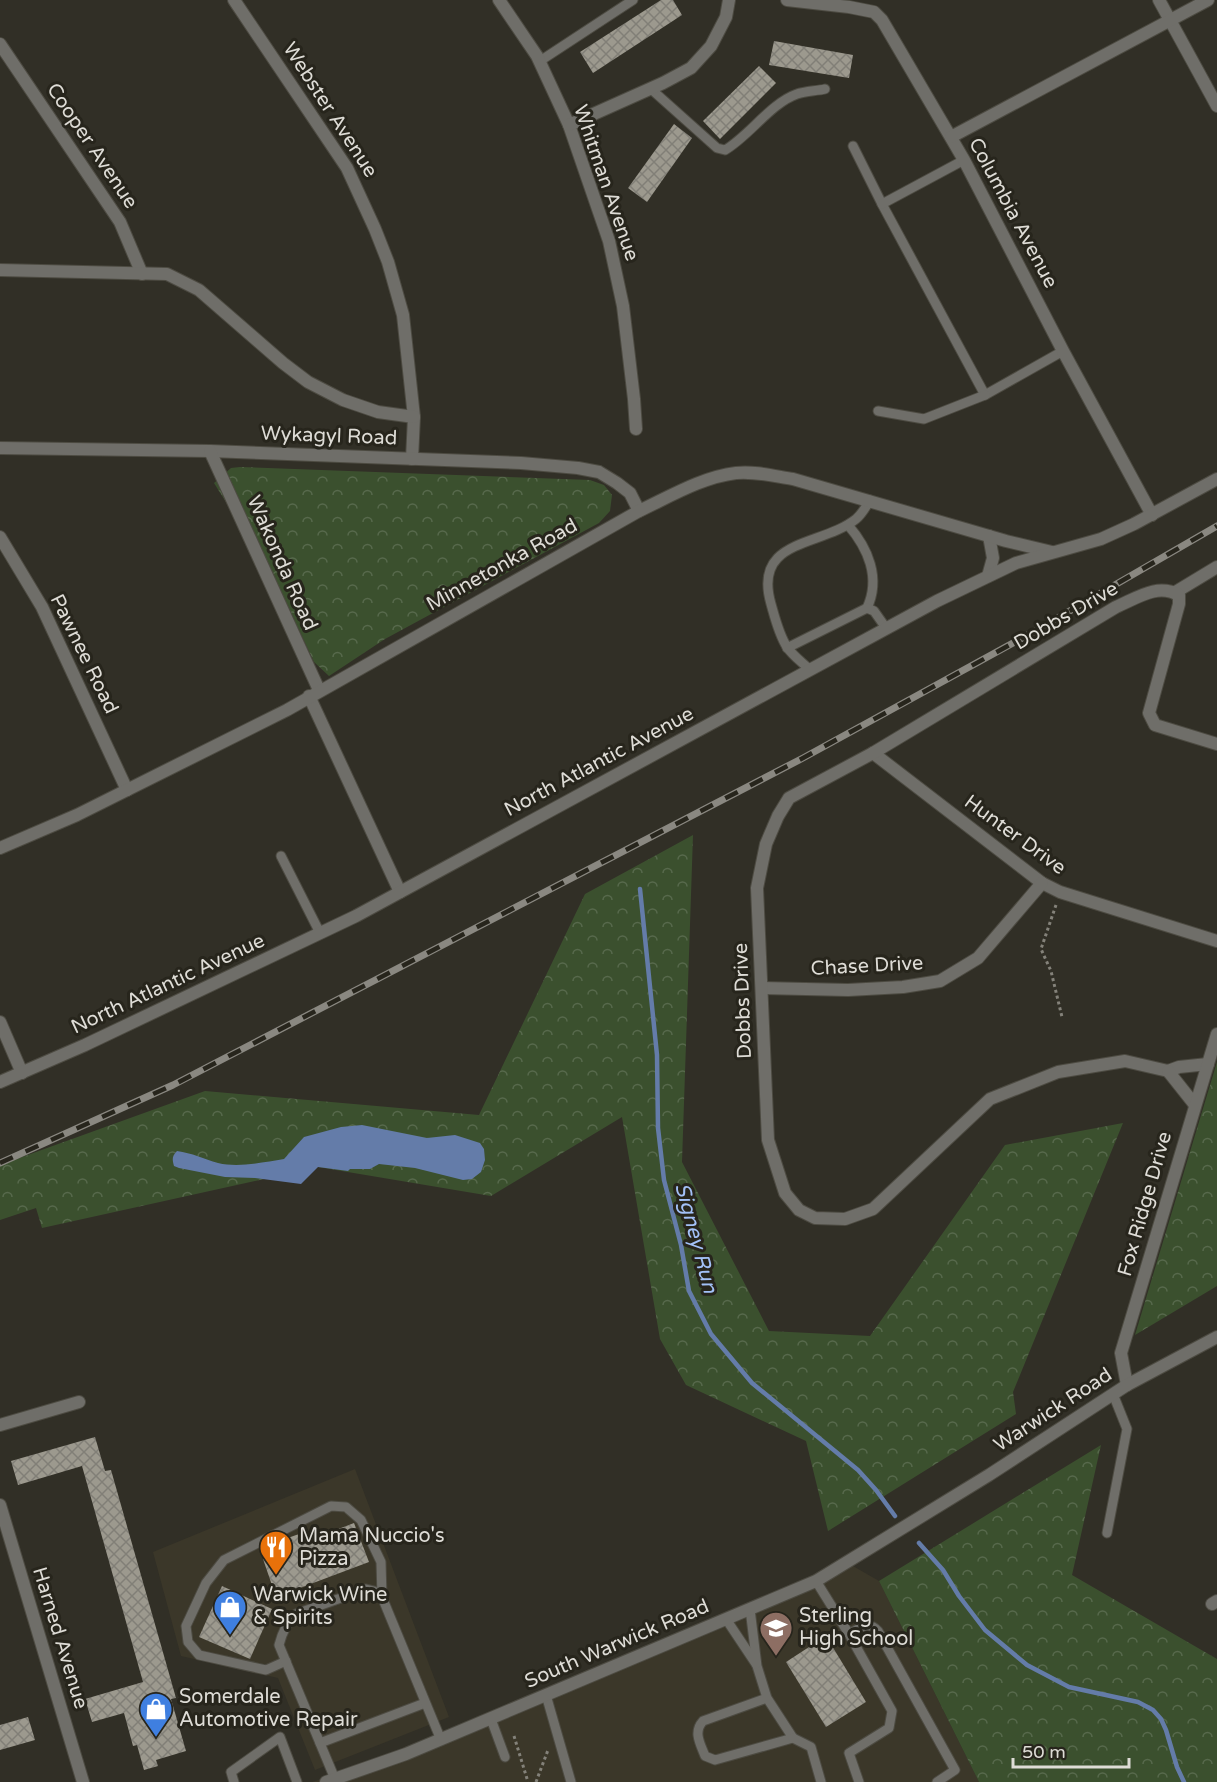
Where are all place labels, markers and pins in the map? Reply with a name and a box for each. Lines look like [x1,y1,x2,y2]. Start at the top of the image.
place label: Mama Nuccio's Pizza [299,1524,445,1571]
restaurant icon: Mama Nuccio's Pizza [258,1529,294,1576]
place label: Warwick Wine & Spirits [253,1583,387,1630]
shop icon: Warwick Wine & Spirits [212,1589,248,1636]
place label: Sterling High School [799,1604,913,1651]
school or university icon: Sterling High School [758,1610,794,1657]
place label: Somerdale Automotive Repair [179,1685,358,1732]
shop icon: Somerdale Automotive Repair [138,1691,174,1738]

